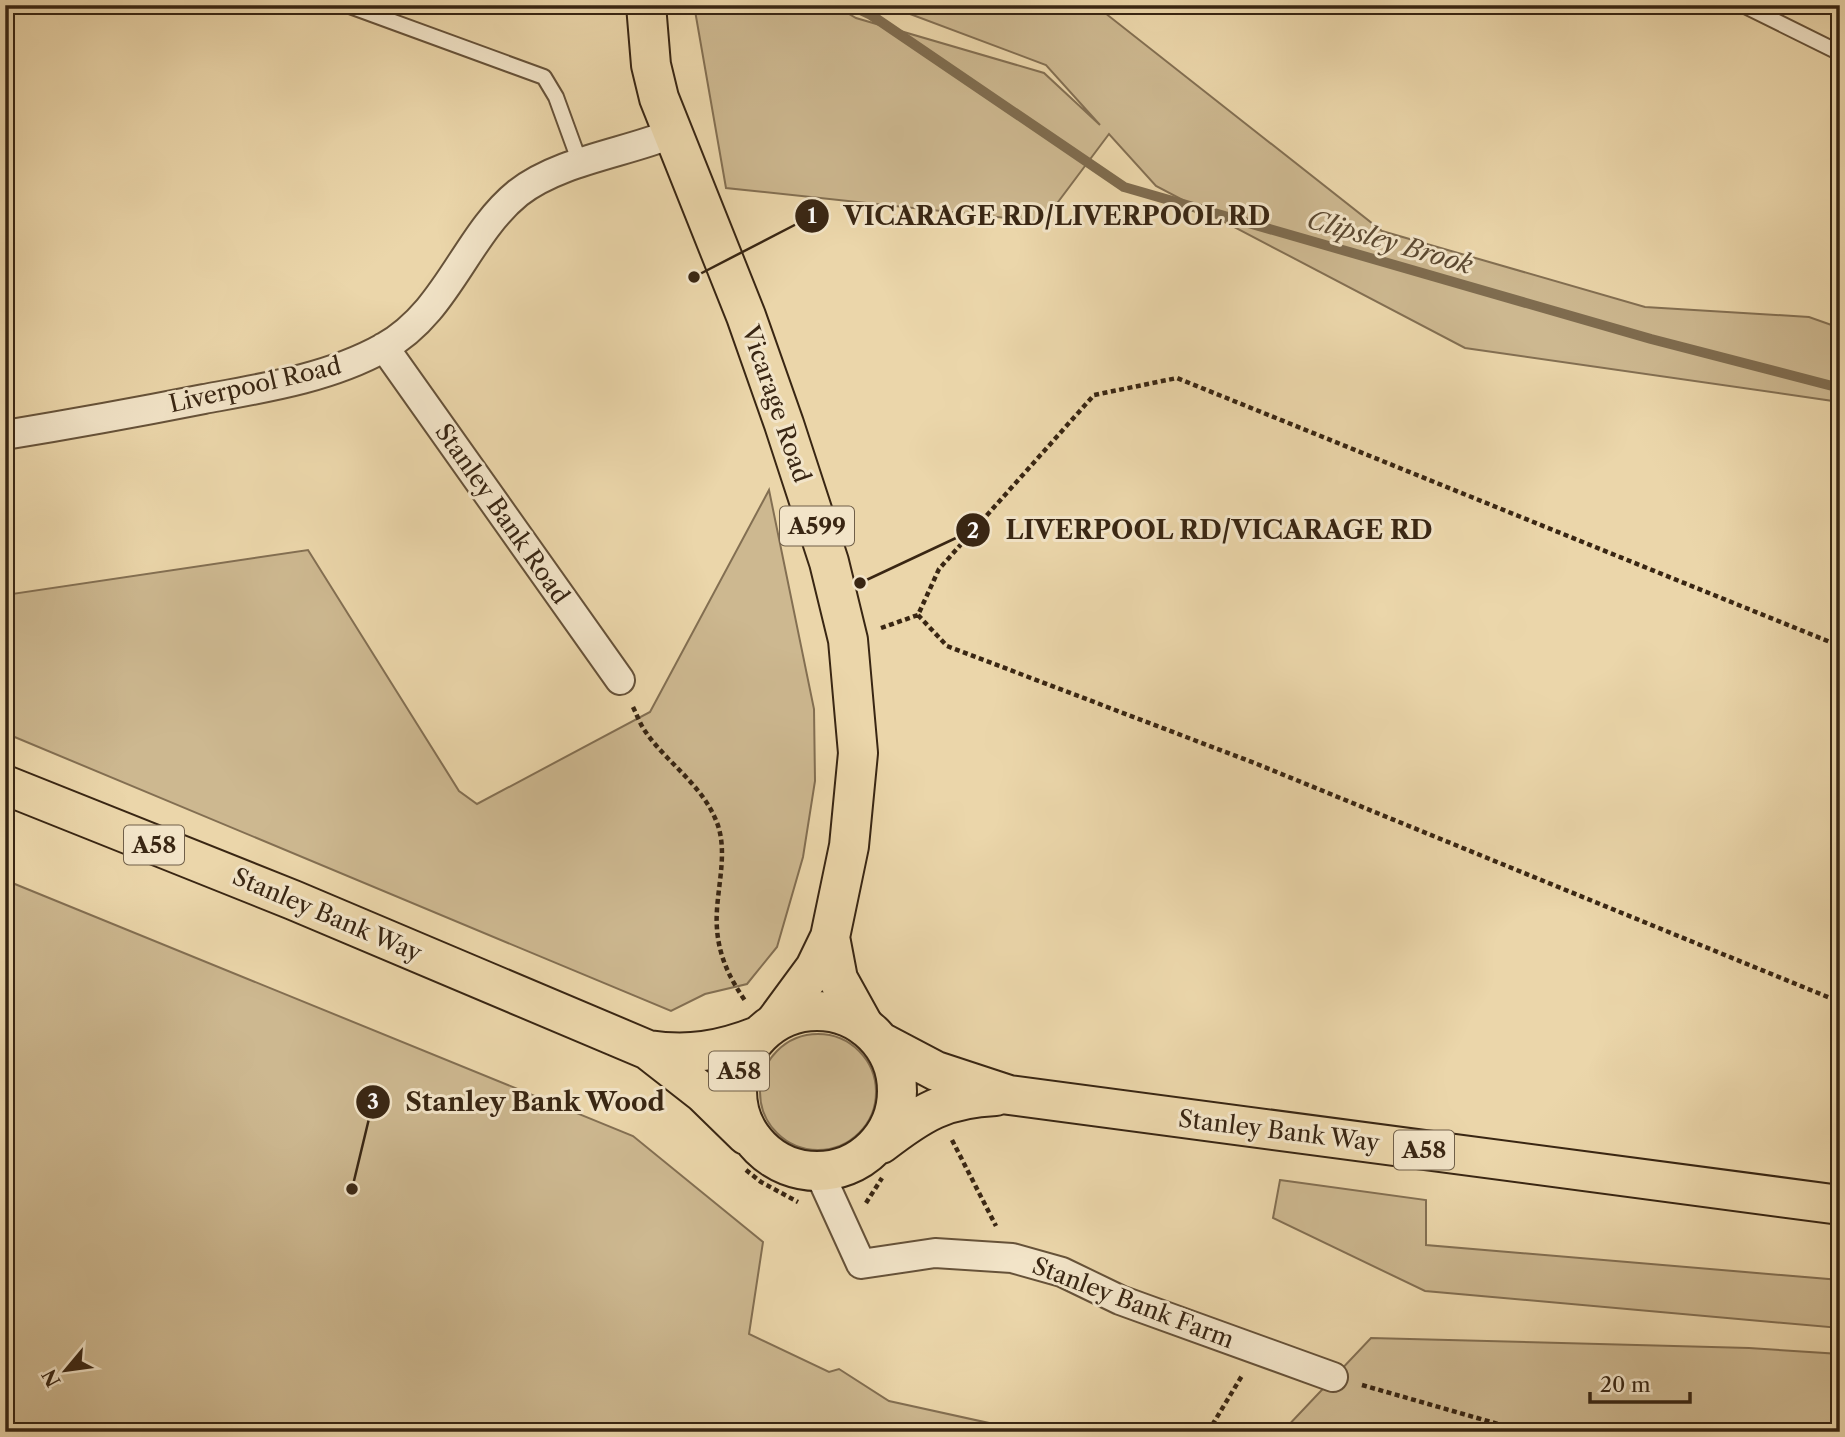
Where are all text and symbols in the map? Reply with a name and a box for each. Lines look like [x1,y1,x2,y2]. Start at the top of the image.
callout: VICARAGE RD/LIVERPOOL RD [794,192,1285,239]
text: VICARAGE RD/LIVERPOOL RD [843,200,1270,232]
text: 1 [807,203,817,228]
water label: Clipsley Brook [1304,203,1477,281]
street label: Vicarage Road [736,321,817,487]
street label: Liverpool Road [166,351,344,418]
street label: Stanley Bank Road [429,418,576,610]
road number: A599 [780,506,854,546]
callout: LIVERPOOL RD/VICARAGE RD [956,507,1447,554]
text: LIVERPOOL RD/VICARAGE RD [1005,514,1433,546]
text: 2 [967,518,979,543]
road number: A58 [124,825,184,864]
street label: Stanley Bank Way [228,862,427,968]
road number: A58 [709,1052,769,1090]
callout: Stanley Bank Wood [355,1078,680,1125]
text: Stanley Bank Wood [405,1086,665,1118]
text: 3 [367,1089,379,1114]
street label: Stanley Bank Way [1177,1104,1382,1157]
road number: A58 [1394,1130,1454,1170]
street label: Stanley Bank Farm [1028,1251,1238,1354]
north arrow [32,1336,102,1406]
scale bar [1590,1360,1689,1404]
text: N [38,1365,66,1391]
text: 20 m [1600,1372,1651,1397]

